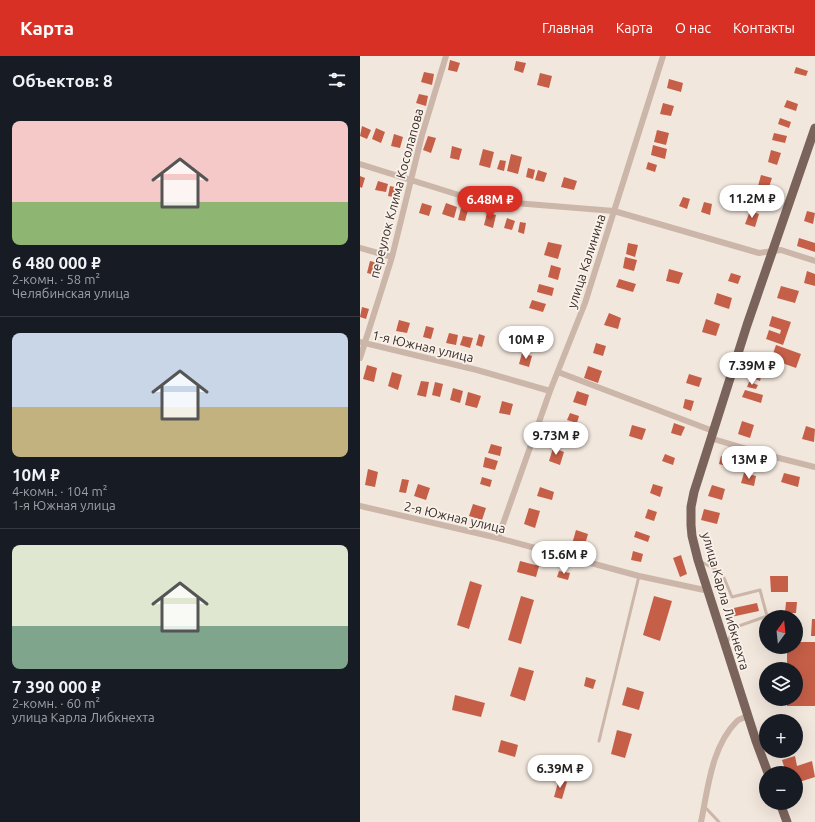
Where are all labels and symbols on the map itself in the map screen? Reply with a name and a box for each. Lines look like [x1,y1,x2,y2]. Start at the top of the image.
street label: переулок Клима Косолапова [367,107,425,279]
pin: 11.2M ₽ [715,185,789,219]
pin: 6.48M ₽ [453,186,527,220]
street label: улица Калинина [564,212,608,310]
pin: 10M ₽ [498,326,554,360]
street label: 1-я Южная улица [371,328,475,364]
pin: 7.39M ₽ [715,352,789,386]
pin: 9.73M ₽ [519,422,593,456]
pin: 13M ₽ [721,446,777,480]
street label: 2-я Южная улица [403,499,507,535]
street label: улица Карла Либкнехта [700,530,752,672]
pin: 15.6M ₽ [527,541,601,575]
north arrow [759,610,803,654]
pin: 6.39M ₽ [523,755,597,789]

